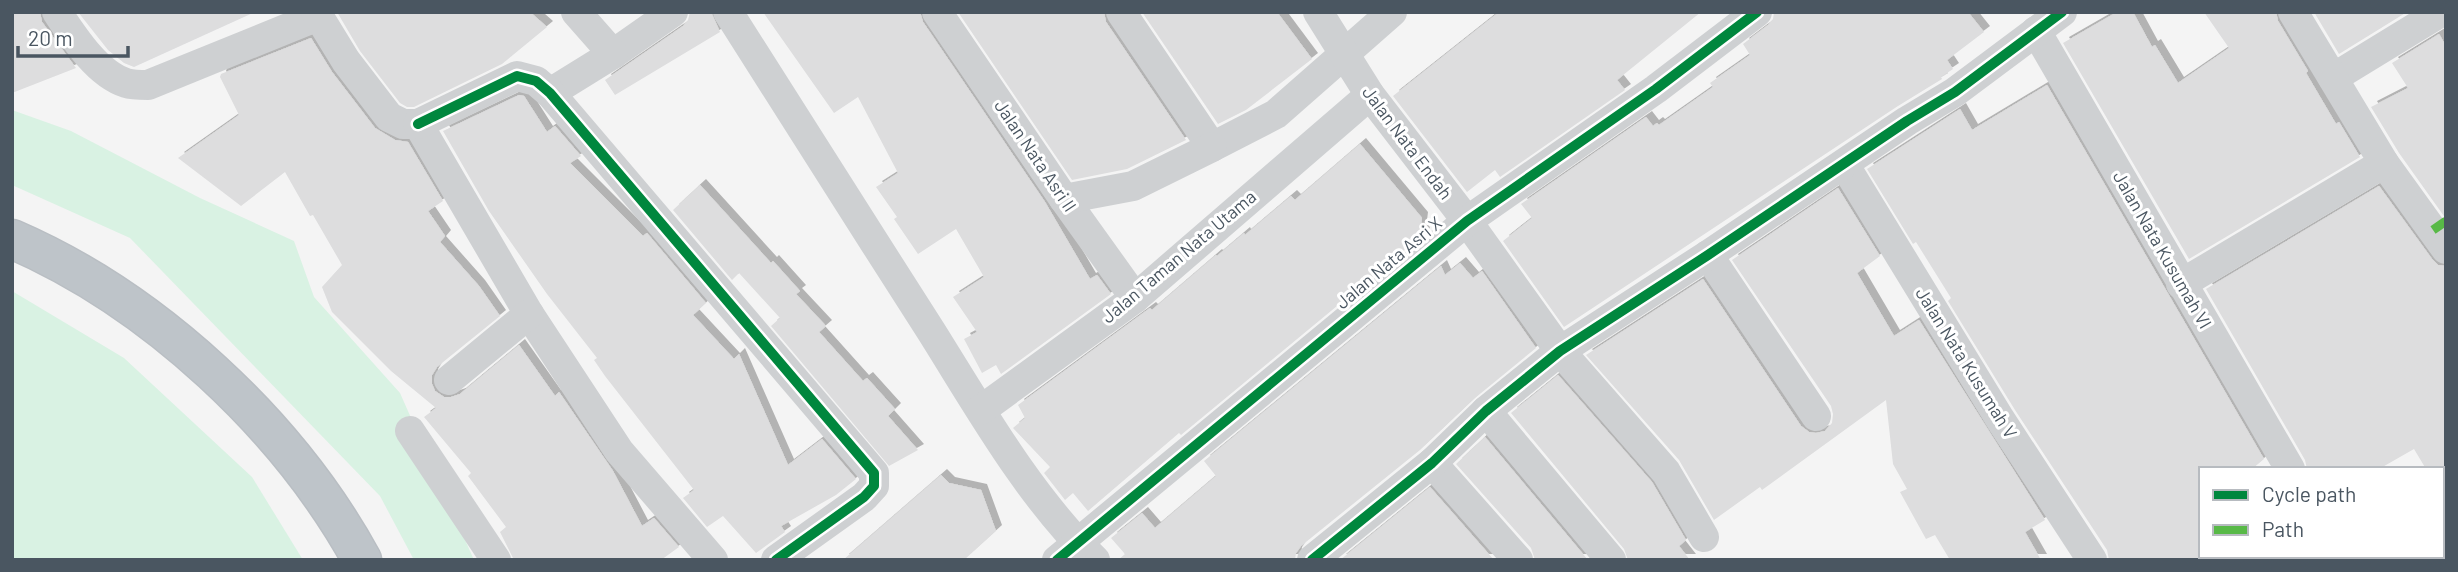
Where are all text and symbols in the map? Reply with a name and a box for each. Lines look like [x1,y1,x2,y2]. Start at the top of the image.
scale bar [18,14,128,58]
text: 20 m [28,25,73,50]
street label: Jalan Nata Endah [1358,81,1458,203]
street label: Jalan Nata Asri II [990,95,1081,216]
street label: Jalan Nata Kusumah VI [2109,167,2217,332]
street label: Jalan Taman Nata Utama [1097,185,1260,327]
street label: Jalan Nata Asri X [1331,211,1446,313]
street label: Jalan Nata Kusumah V [1911,283,2022,442]
legend [2199,467,2444,558]
text: Cycle path [2262,481,2356,506]
text: Path [2262,516,2304,541]

